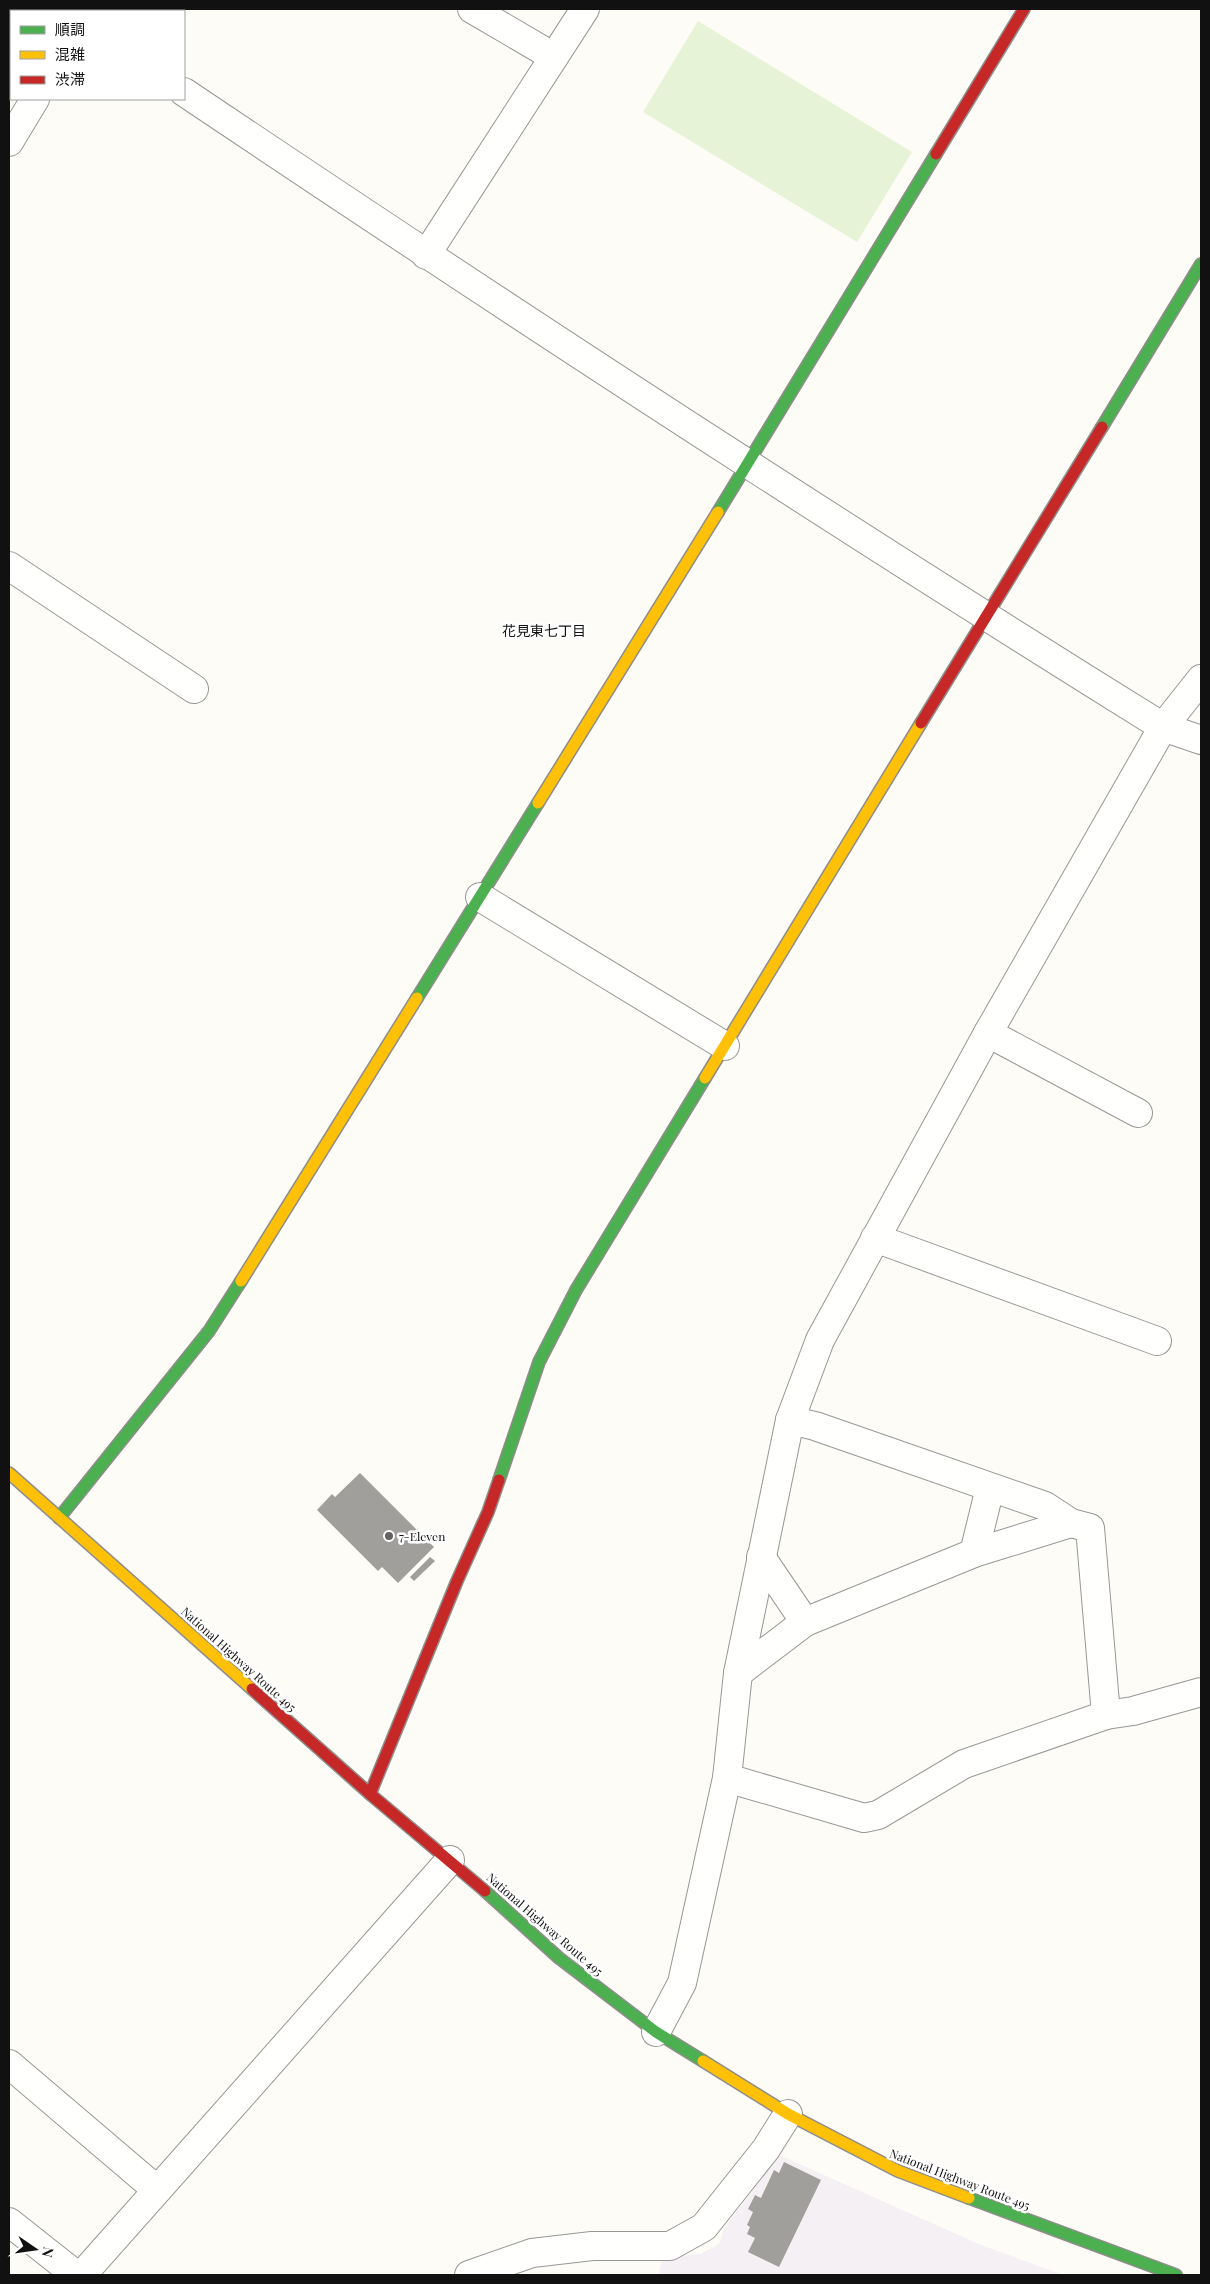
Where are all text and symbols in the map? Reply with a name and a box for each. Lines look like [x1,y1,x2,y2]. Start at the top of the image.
legend [10,10,185,100]
text: 順調 [55,19,85,39]
text: 混雑 [55,44,85,64]
text: 渋滞 [55,69,85,89]
district label: 花見東七丁目 [502,621,586,640]
place label: 7-Eleven [399,1528,445,1544]
marker: 7-Eleven [383,1530,395,1542]
street label: National Highway Route 495 [178,1603,300,1715]
street label: National Highway Route 495 [483,1869,607,1979]
street label: National Highway Route 495 [888,2145,1033,2213]
north arrow [10,2224,60,2274]
text: N [38,2245,59,2259]

